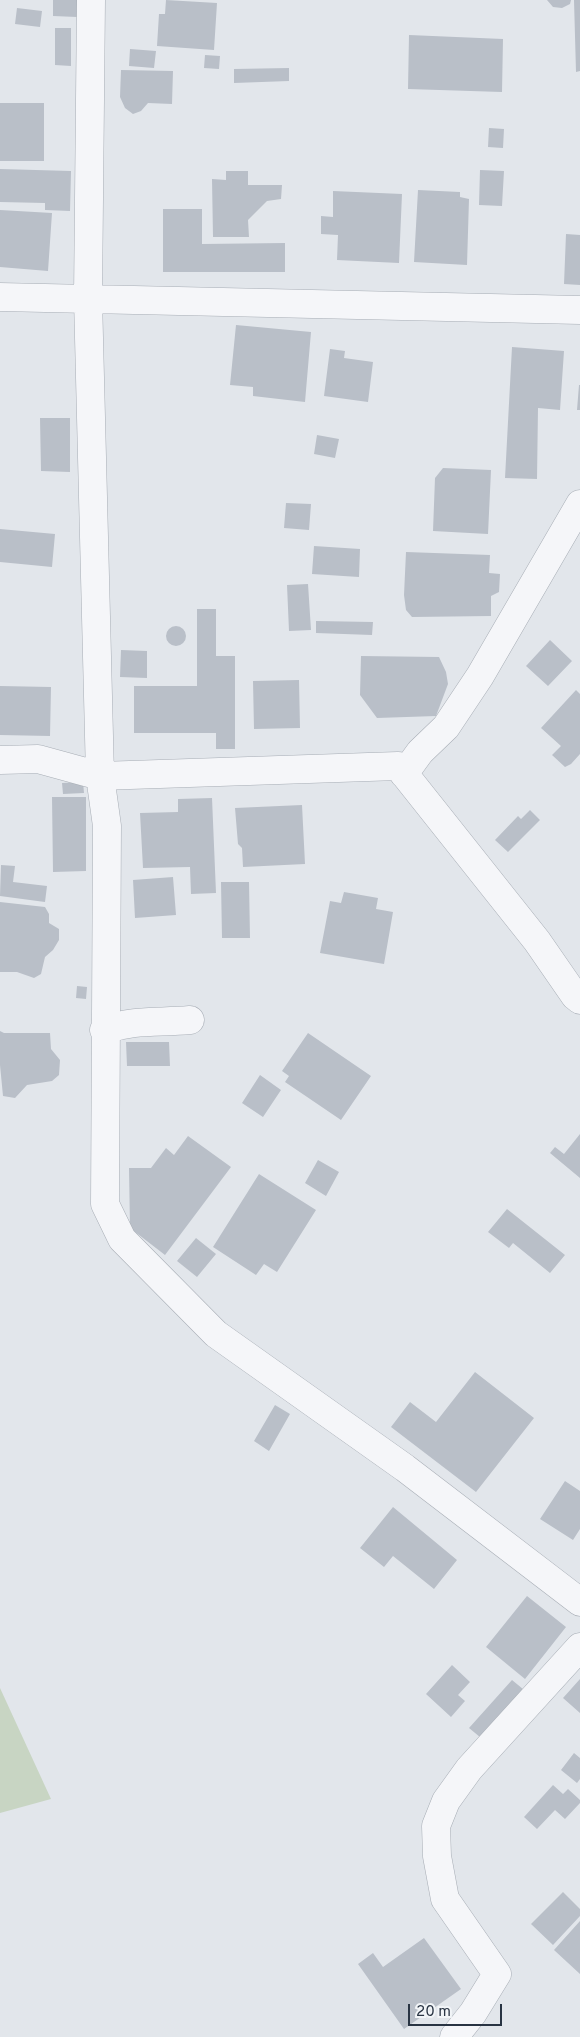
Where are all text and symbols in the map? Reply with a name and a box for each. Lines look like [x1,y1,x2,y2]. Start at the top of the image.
scale bar [410,1994,504,2026]
text: 20 m [416,2003,451,2022]

